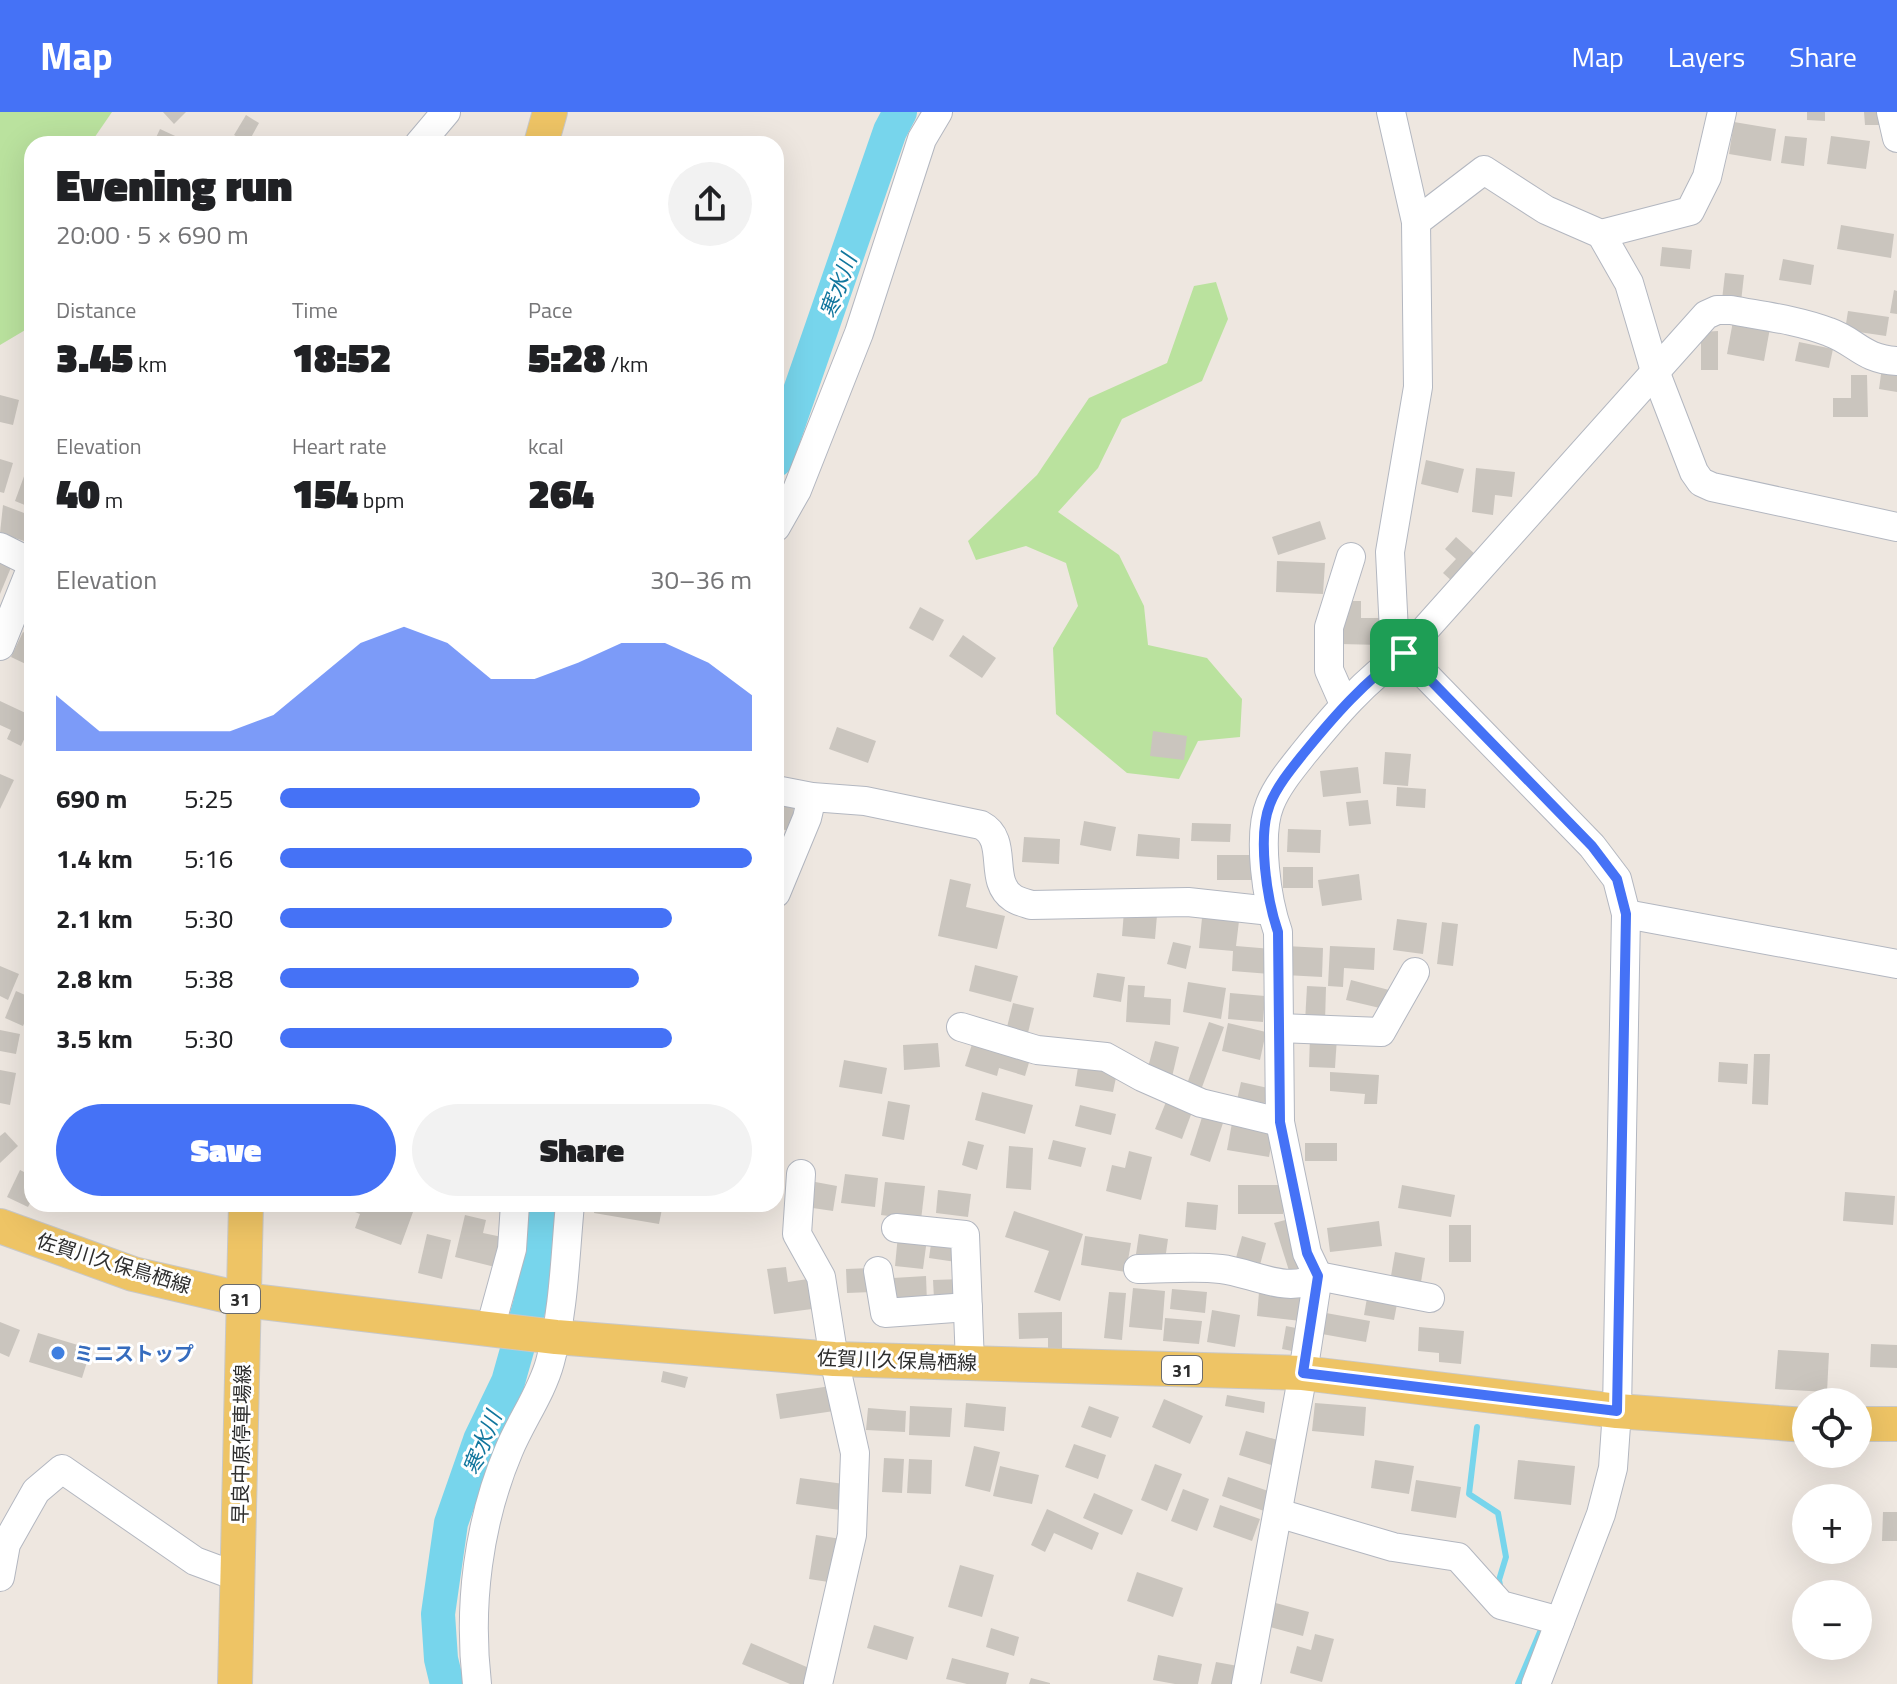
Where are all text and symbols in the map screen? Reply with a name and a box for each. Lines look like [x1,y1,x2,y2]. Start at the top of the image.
text: Map [40,27,113,85]
text: Map [1571,35,1624,78]
text: Layers [1668,35,1745,78]
text: Share [1789,35,1857,78]
text: Evening run [56,151,293,218]
button: share [668,162,752,246]
text: 20:00 · 5 × 690 m [56,215,249,254]
water label: 寒水川 [811,247,866,323]
text: Distance [56,293,136,327]
text: Time [292,293,338,327]
text: Pace [528,293,573,327]
text: 3.45 [56,327,133,388]
text: 18:52 [292,327,392,388]
text: 5:28 [528,327,606,388]
text: km [133,347,167,381]
text: /km [606,347,648,381]
text: Elevation [56,429,142,463]
text: Heart rate [292,429,387,463]
text: kcal [528,429,564,463]
text: 40 [56,463,100,524]
text: 154 [292,463,358,524]
text: 264 [528,463,594,524]
text: m [100,483,123,517]
text: bpm [358,483,404,517]
text: Elevation [56,560,157,599]
text: 30–36 m [650,560,752,599]
pin [1370,619,1438,687]
icon: arrive [1382,631,1426,675]
text: 690 m [56,779,127,818]
text: 5:25 [184,779,233,818]
text: 1.4 km [56,839,133,878]
text: 5:16 [184,839,233,878]
text: 2.1 km [56,899,133,938]
text: 5:30 [184,899,233,938]
text: 2.8 km [56,959,133,998]
text: 5:38 [184,959,233,998]
text: 3.5 km [56,1019,133,1058]
text: 5:30 [184,1019,233,1058]
button: Save [56,1104,396,1196]
button: Share [412,1104,752,1196]
street label: 佐賀川久保鳥栖線 [33,1225,195,1301]
road number: 31 [220,1285,260,1313]
place label: ミニストップ [74,1338,194,1369]
street label: 佐賀川久保鳥栖線 [817,1342,977,1378]
marker: ミニストップ [49,1344,67,1362]
road number: 31 [1162,1356,1202,1384]
street label: 早良中原停車場線 [224,1364,258,1524]
map controls [1792,1388,1872,1660]
button: locate [1792,1388,1872,1468]
water label: 寒水川 [454,1404,511,1480]
button: + [1792,1484,1872,1564]
button: − [1792,1580,1872,1660]

